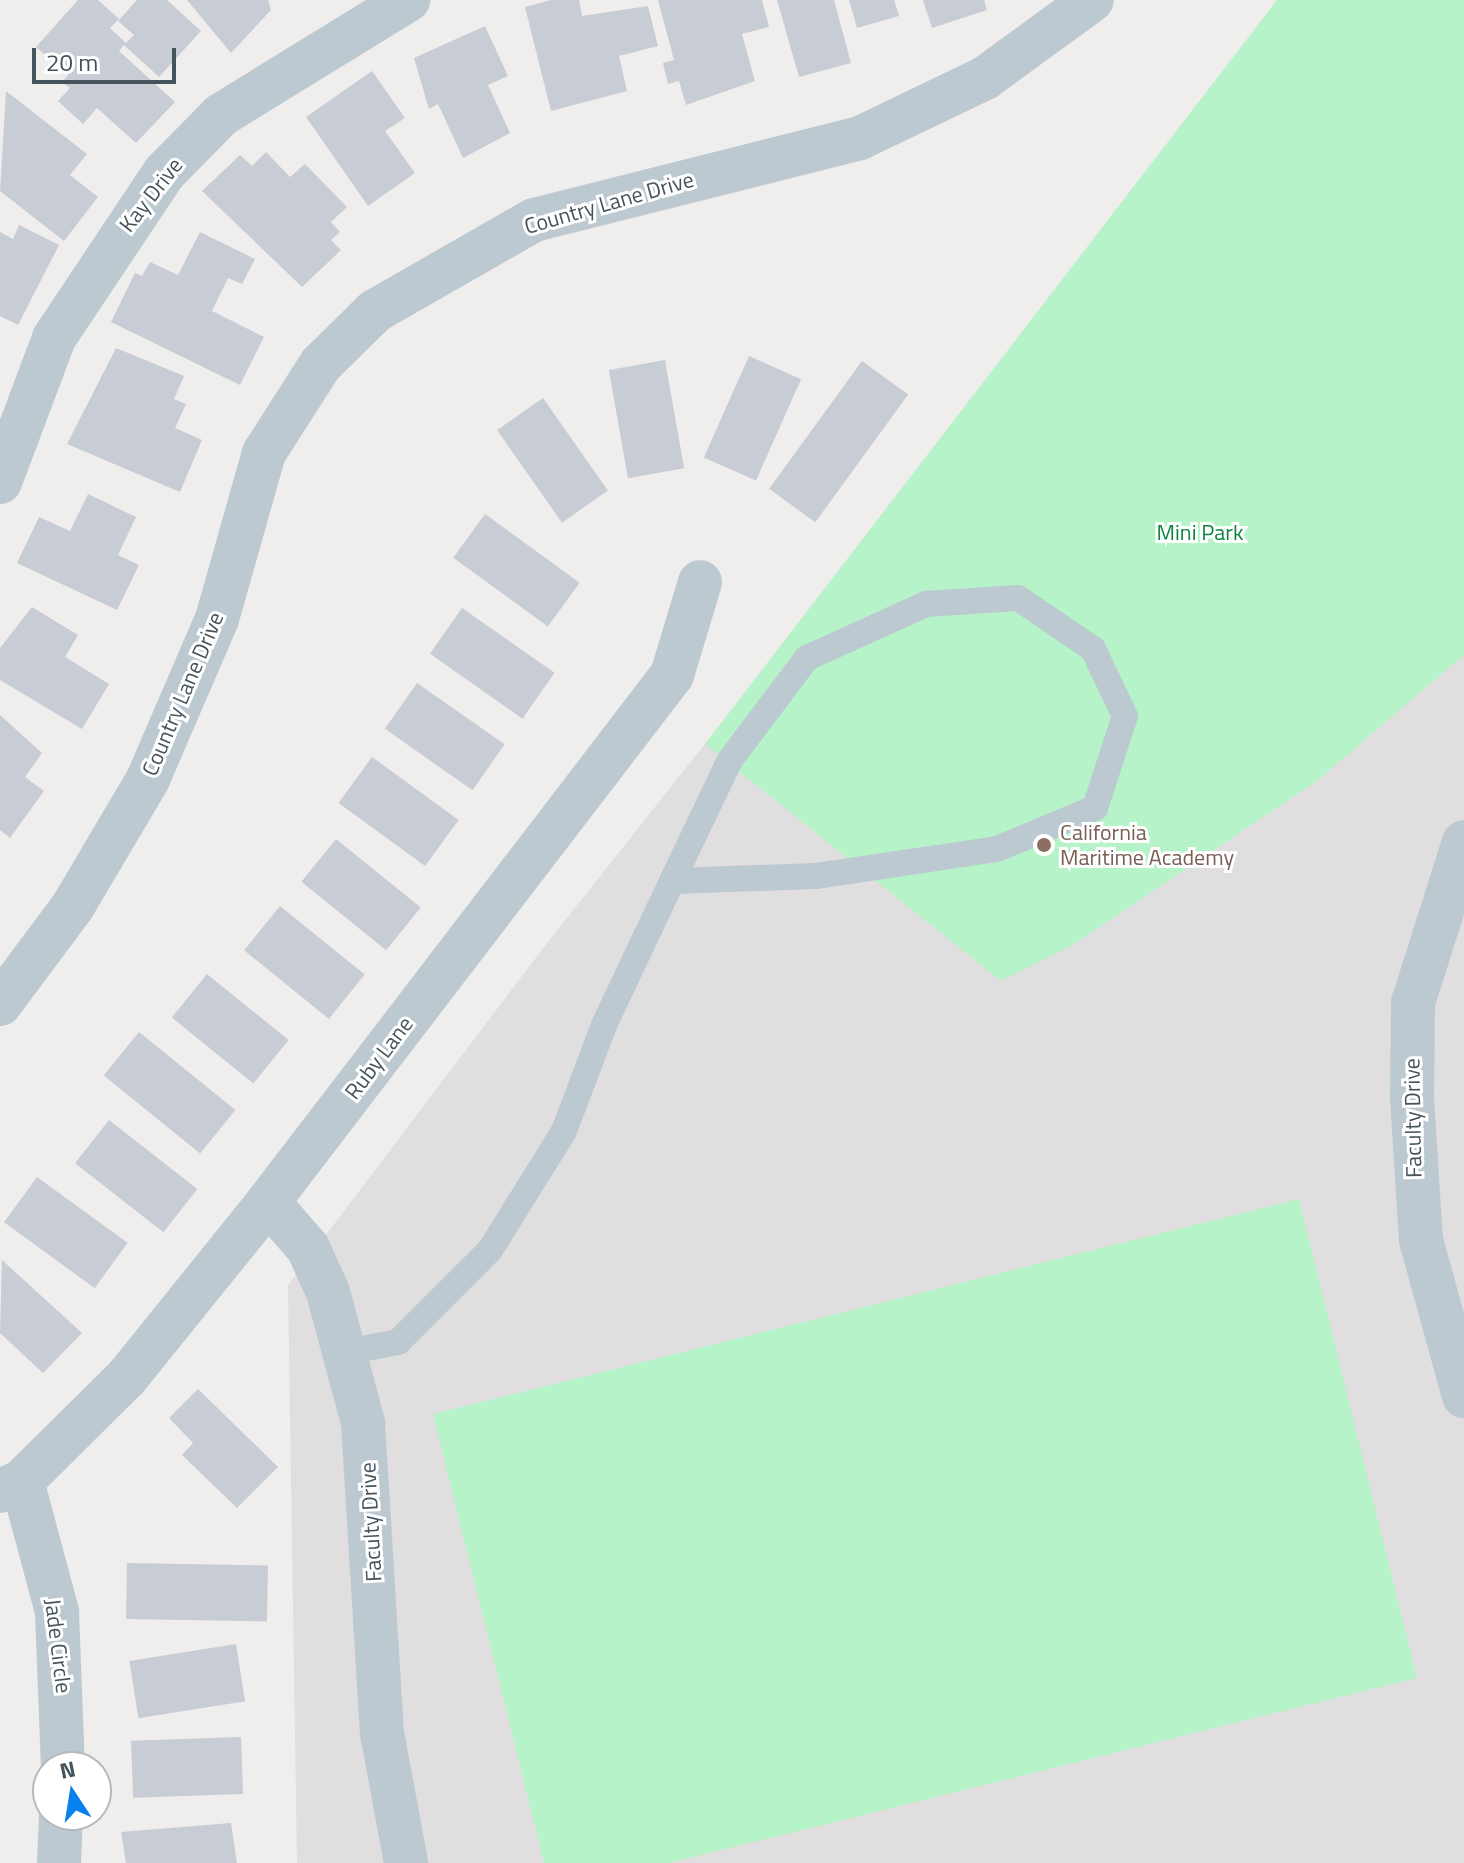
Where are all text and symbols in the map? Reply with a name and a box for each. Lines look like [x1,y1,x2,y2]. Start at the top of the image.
scale bar [36,32,180,82]
text: 20 m [46,44,98,80]
street label: Kay Drive [114,153,188,237]
street label: Country Lane Drive [521,166,697,240]
park label: Mini Park [1157,520,1243,546]
street label: Country Lane Drive [137,608,229,780]
place label: California Maritime Academy [1060,819,1234,870]
marker: California Maritime Academy [1035,836,1053,854]
street label: Ruby Lane [339,1012,419,1104]
street label: Faculty Drive [1399,1058,1427,1178]
street label: Faculty Drive [355,1462,387,1582]
street label: Jade Circle [39,1597,77,1695]
north arrow [32,1751,112,1831]
text: N [56,1751,78,1788]

